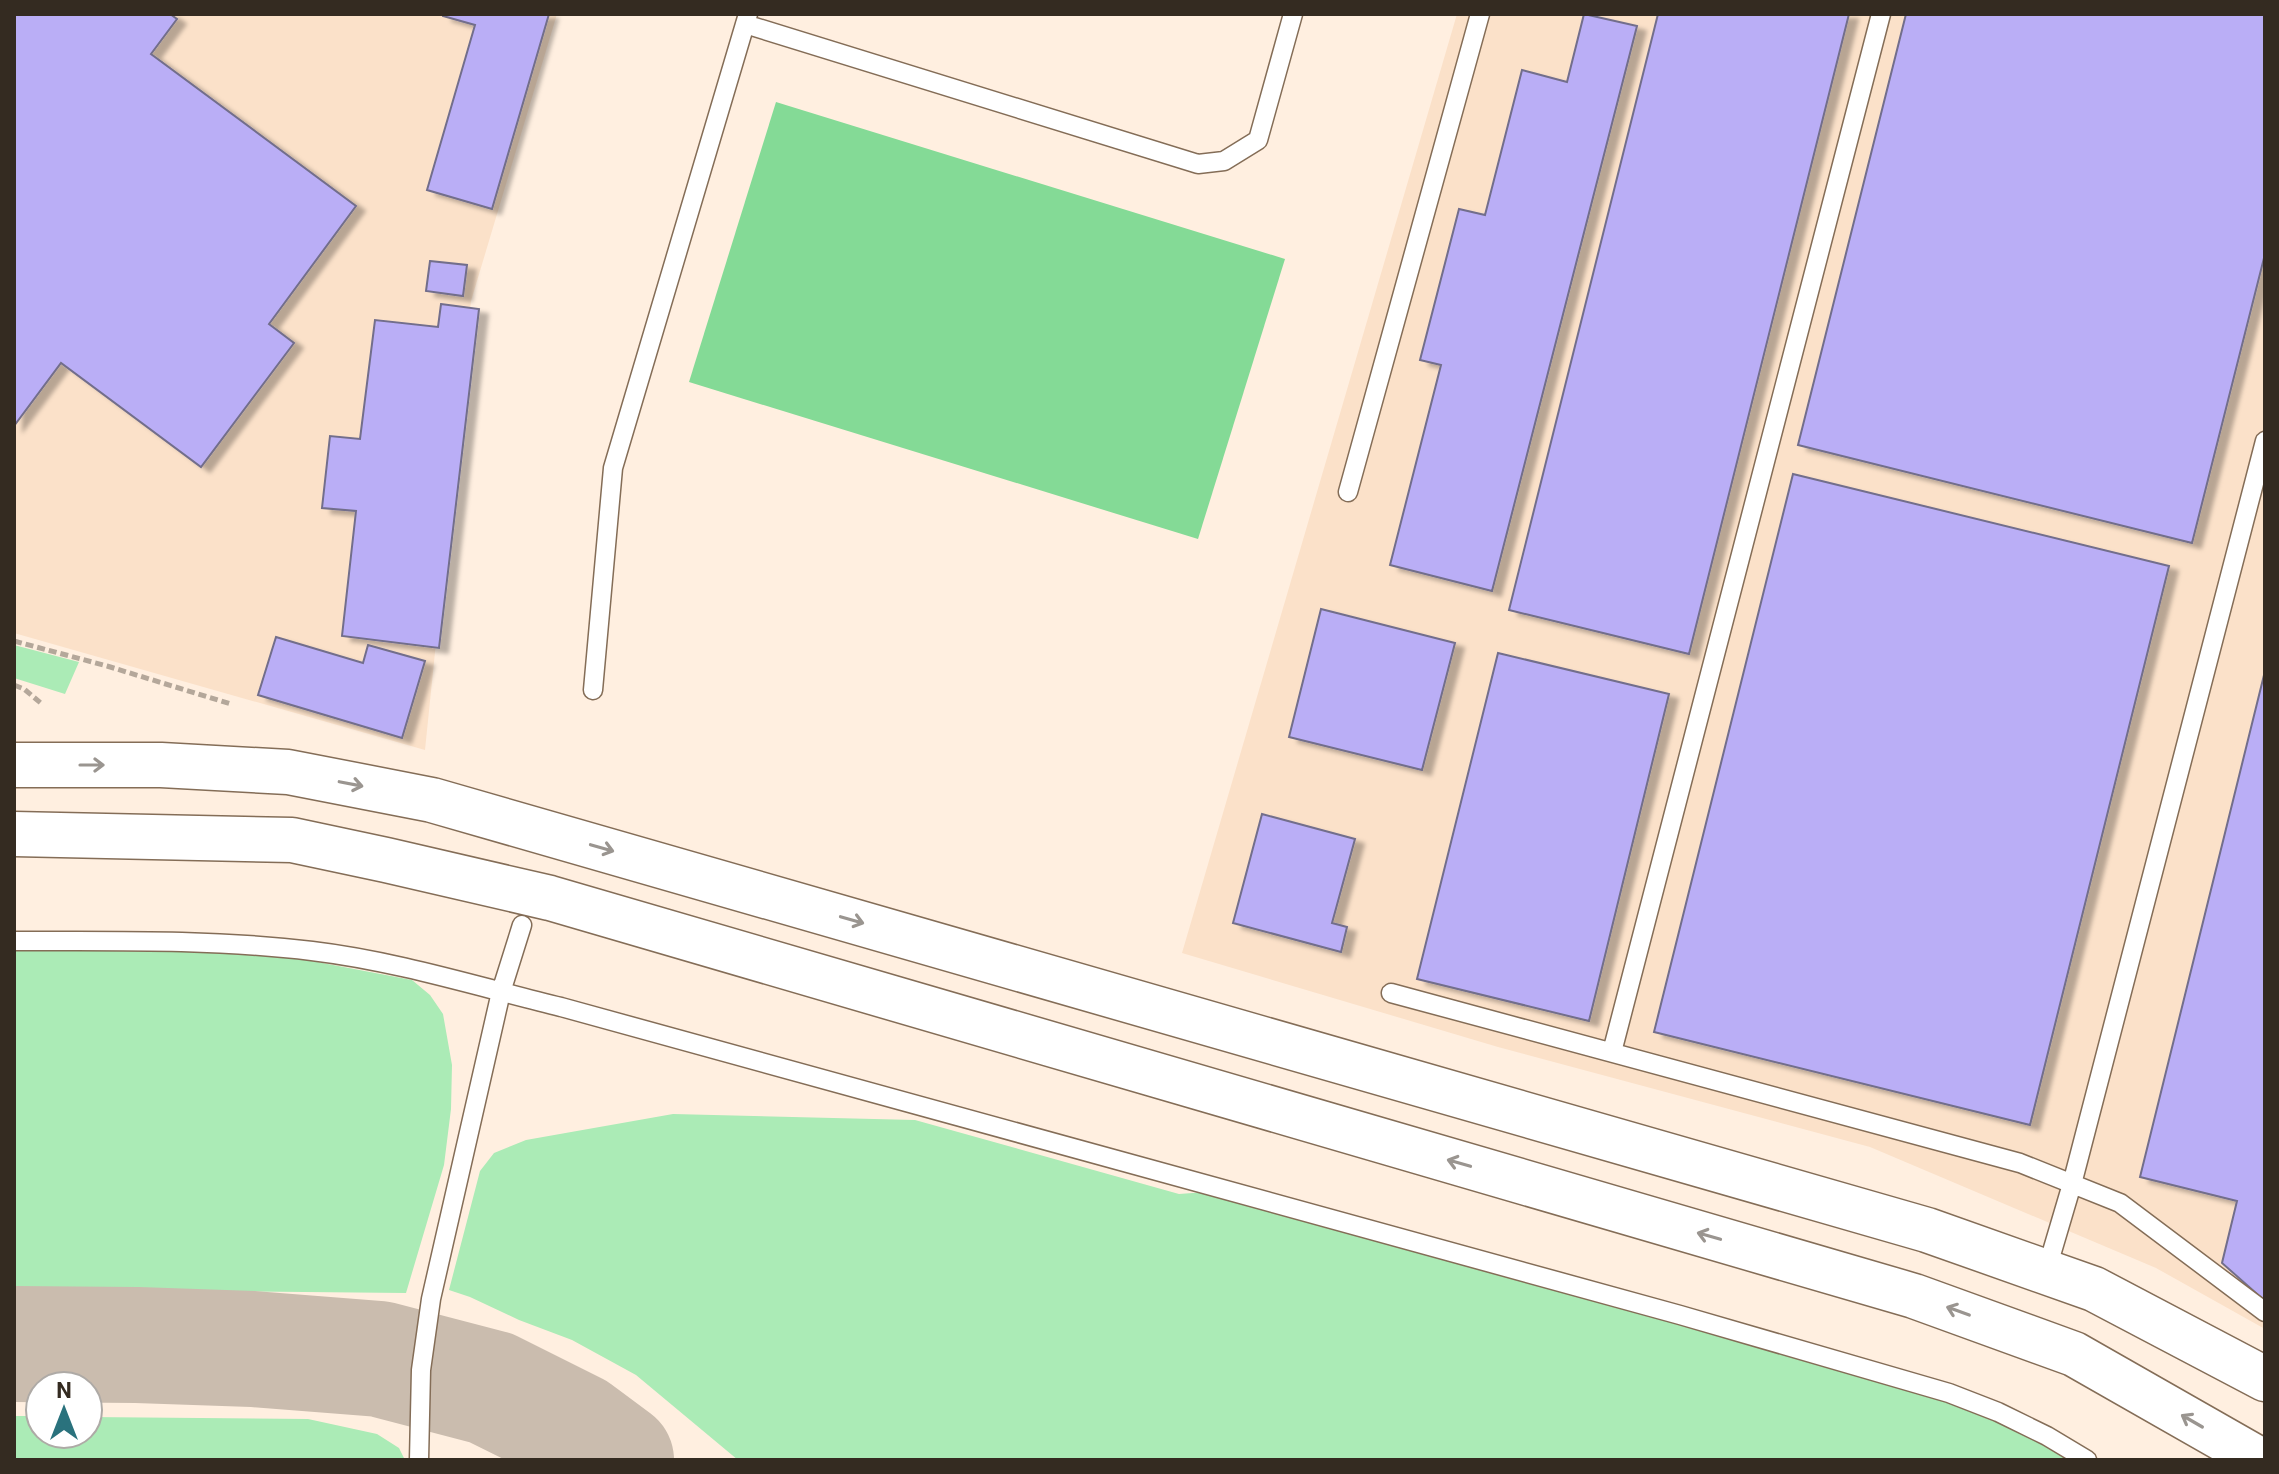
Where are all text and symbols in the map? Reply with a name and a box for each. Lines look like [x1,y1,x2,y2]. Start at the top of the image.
one-way arrow [78,757,105,773]
one-way arrow [337,777,363,792]
one-way arrow [589,841,615,856]
one-way arrow [839,913,865,928]
one-way arrow [1447,1155,1473,1170]
one-way arrow [1696,1228,1722,1243]
one-way arrow [1945,1303,1970,1318]
north arrow [24,1370,104,1450]
text: N [56,1378,72,1403]
one-way arrow [2181,1413,2204,1429]

